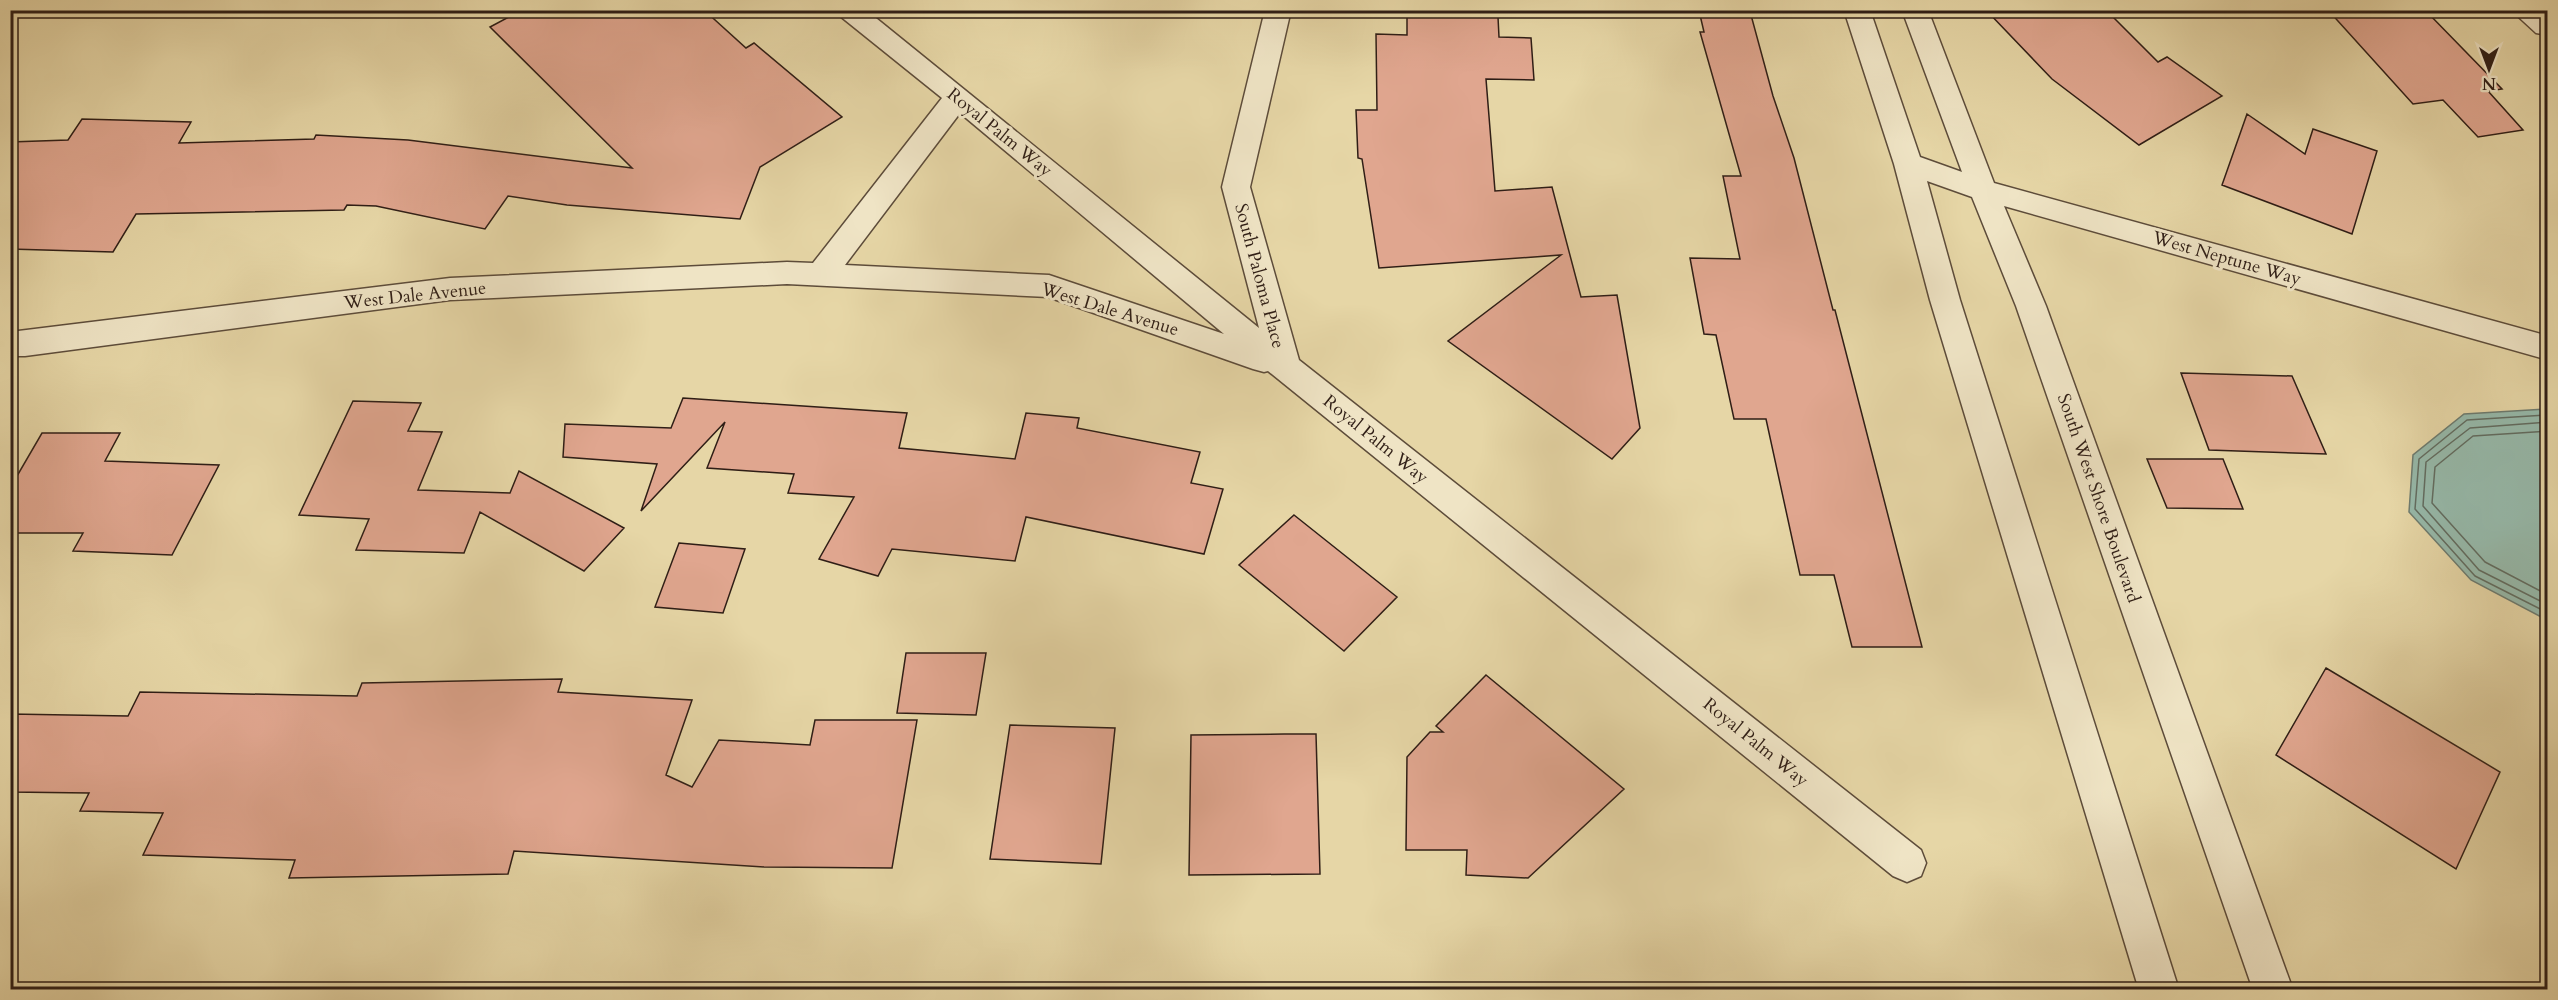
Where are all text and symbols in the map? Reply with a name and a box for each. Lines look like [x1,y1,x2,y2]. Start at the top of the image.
north arrow [2459,39,2519,99]
text: N [2482,72,2496,94]
street label: Royal Palm Way [942,82,1058,183]
street label: South Paloma Place [1228,201,1291,351]
street label: West Neptune Way [2149,225,2305,292]
street label: West Dale Avenue [342,276,487,316]
street label: West Dale Avenue [1037,276,1182,342]
street label: Royal Palm Way [1318,389,1434,490]
street label: South West Shore Boulevard [2051,390,2146,606]
street label: Royal Palm Way [1698,692,1814,793]

